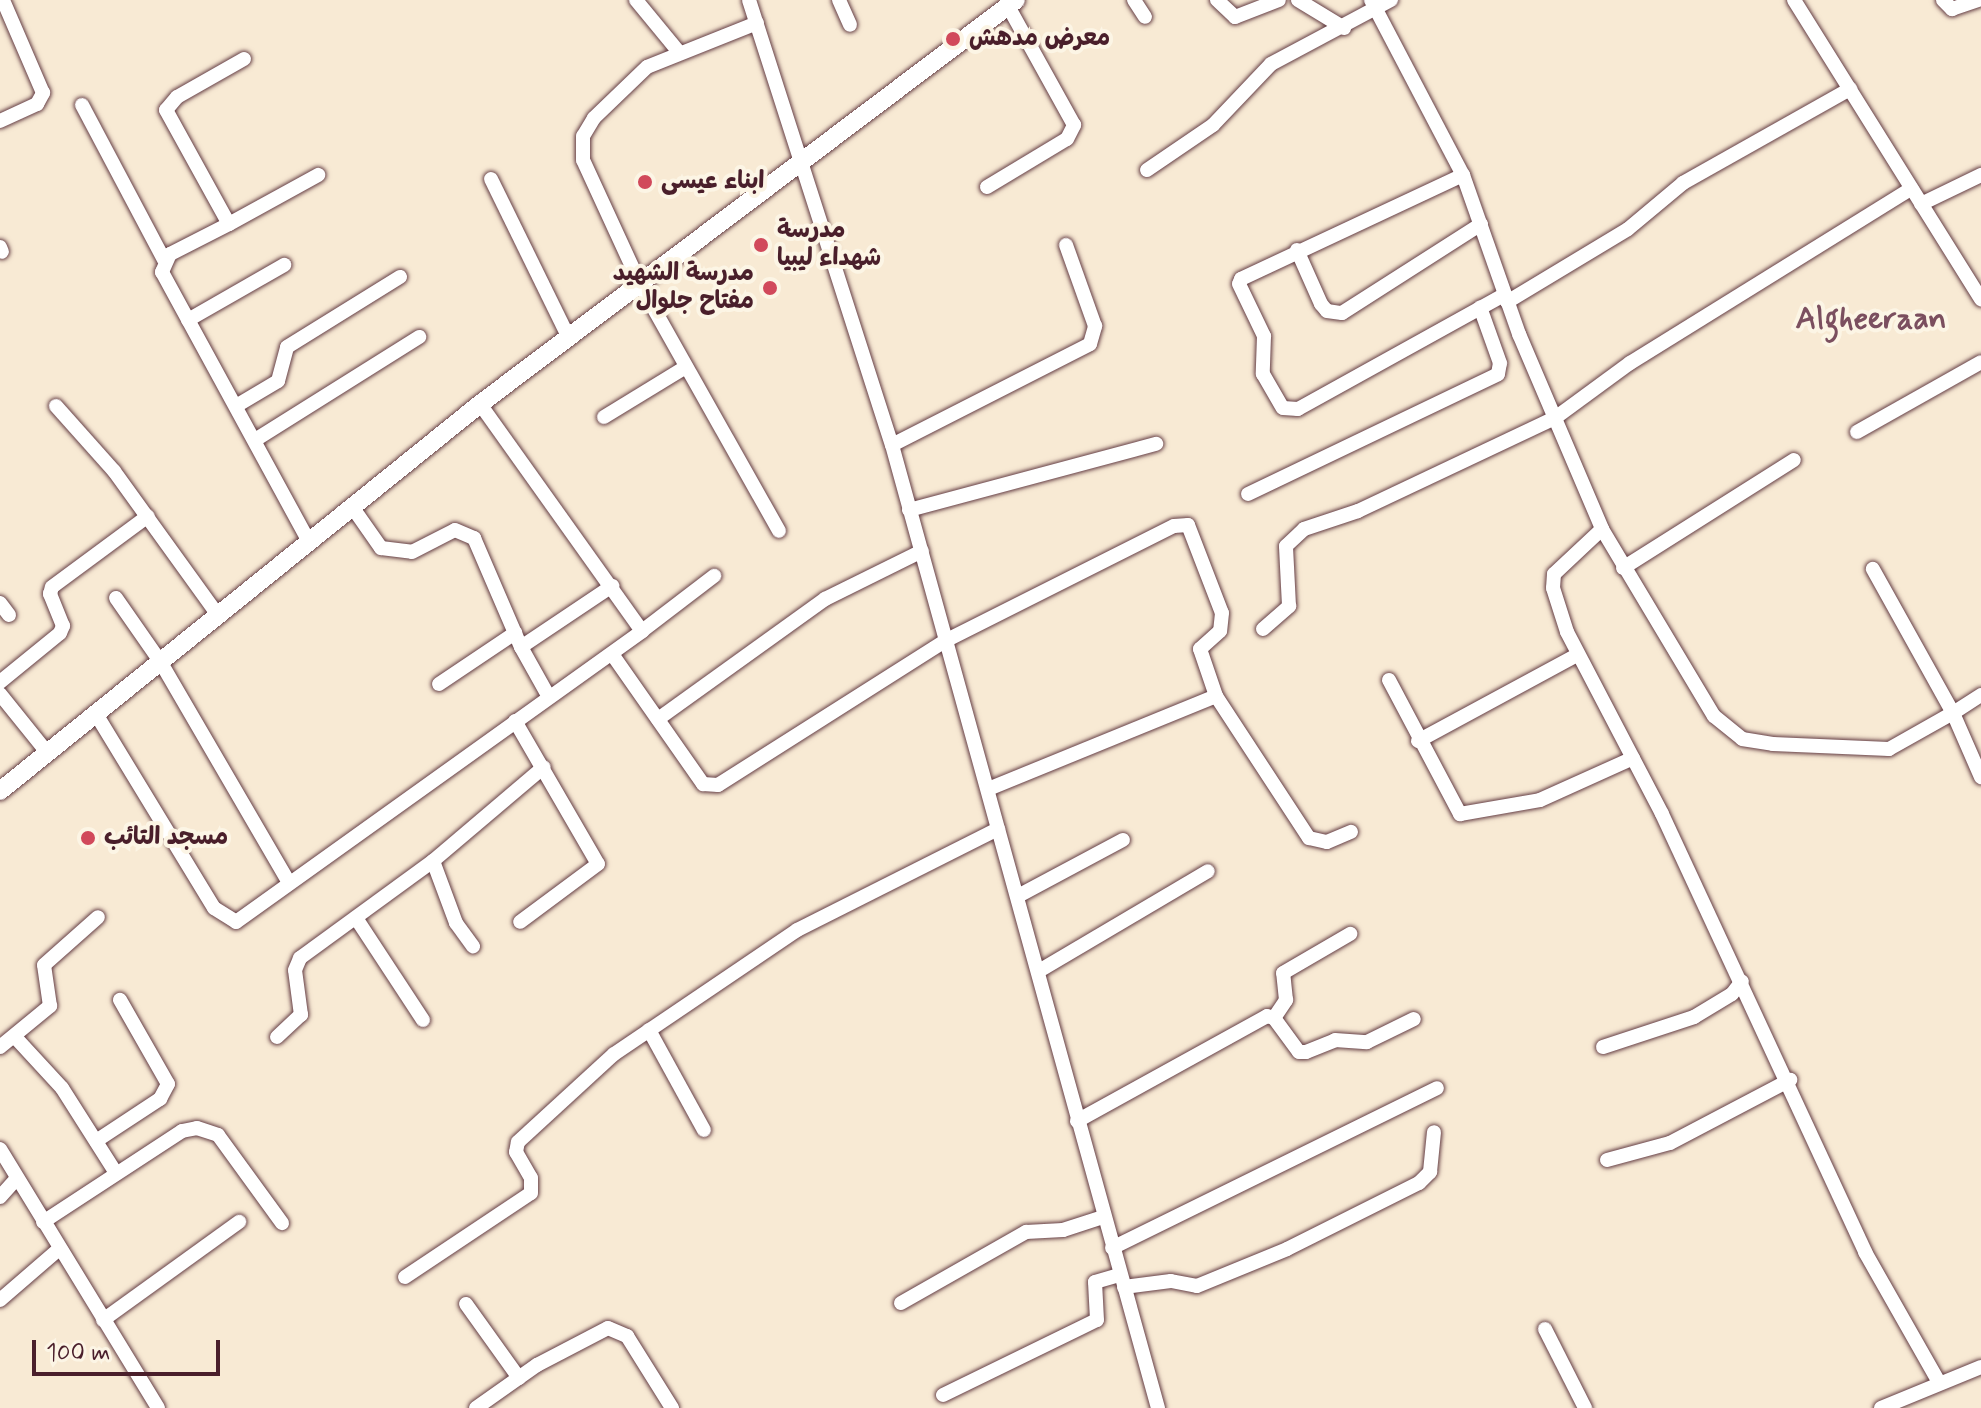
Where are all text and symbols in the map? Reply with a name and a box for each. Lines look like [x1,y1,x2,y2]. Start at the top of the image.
place label: معرض مدهش [969,25,1110,53]
marker: معرض مدهش [944,30,962,48]
place label: ابناء عيسى [661,168,764,196]
marker: ابناء عيسى [636,173,654,191]
place label: مدرسة شهداء ليبيا [777,217,881,273]
marker: مدرسة شهداء ليبيا [752,236,770,254]
place label: مدرسة الشهيد مفتاح جلوال [613,260,754,316]
marker: مدرسة الشهيد مفتاح جلوال [761,279,779,297]
district label: Algheeraan [1795,300,1947,338]
place label: مسجد التائب [104,824,228,852]
marker: مسجد التائب [79,829,97,847]
scale bar [36,1324,224,1374]
text: 100 m [46,1338,110,1369]

